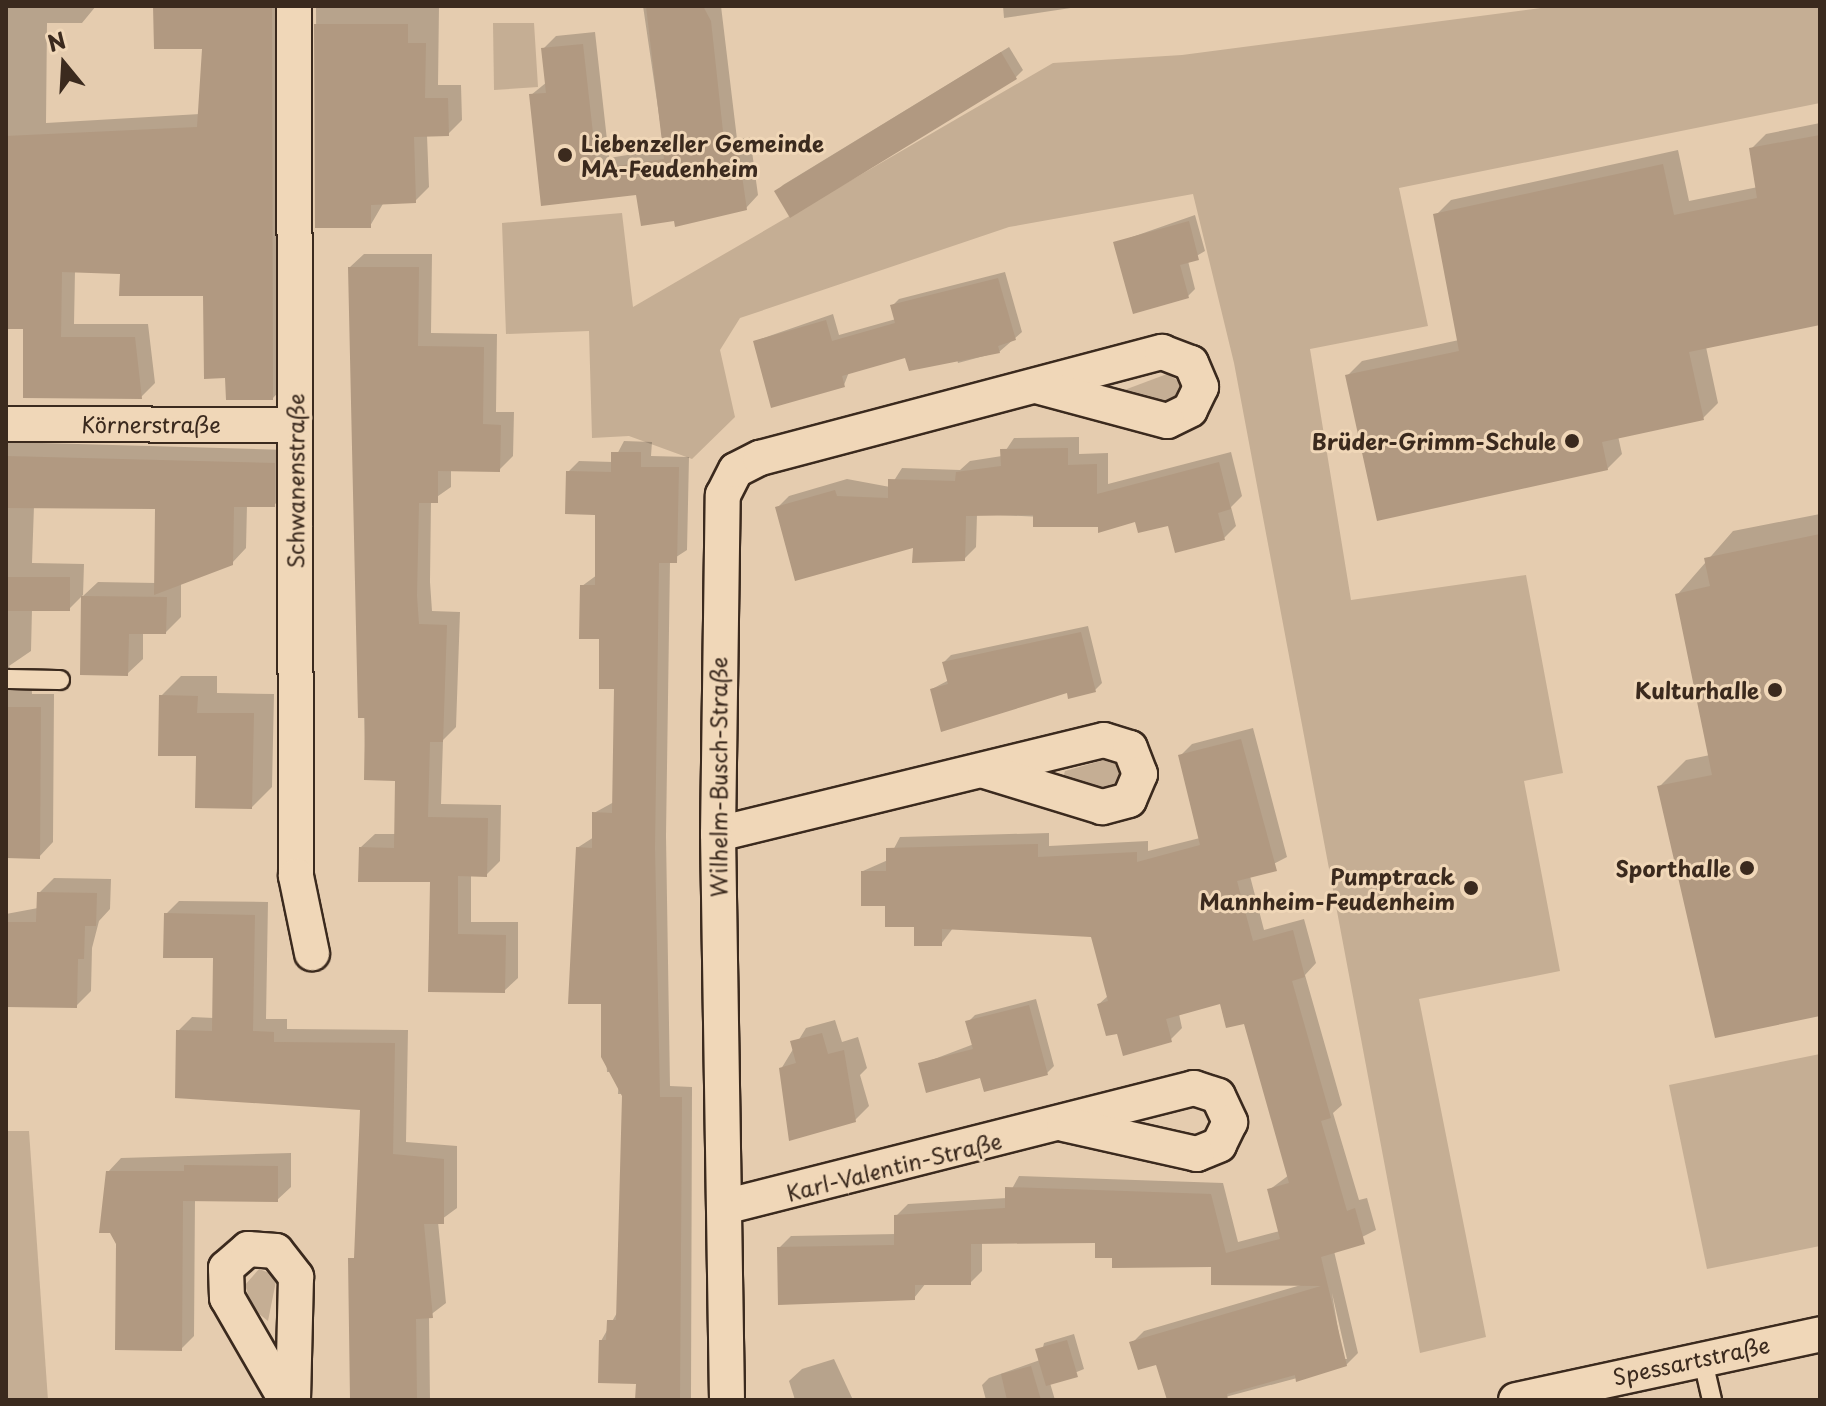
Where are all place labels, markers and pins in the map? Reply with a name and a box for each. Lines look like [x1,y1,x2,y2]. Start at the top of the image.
place label: Liebenzeller Gemeinde MA-Feudenheim [581,129,822,180]
marker: Liebenzeller Gemeinde MA-Feudenheim [556,146,574,164]
place label: Brüder-Grimm-Schule [1312,428,1556,454]
marker: Brüder-Grimm-Schule [1563,432,1581,450]
place label: Kulturhalle [1635,677,1759,703]
marker: Kulturhalle [1766,681,1784,699]
place label: Sporthalle [1616,855,1731,881]
marker: Sporthalle [1738,859,1756,877]
place label: Pumptrack Mannheim-Feudenheim [1200,862,1455,914]
marker: Pumptrack Mannheim-Feudenheim [1462,879,1480,897]

